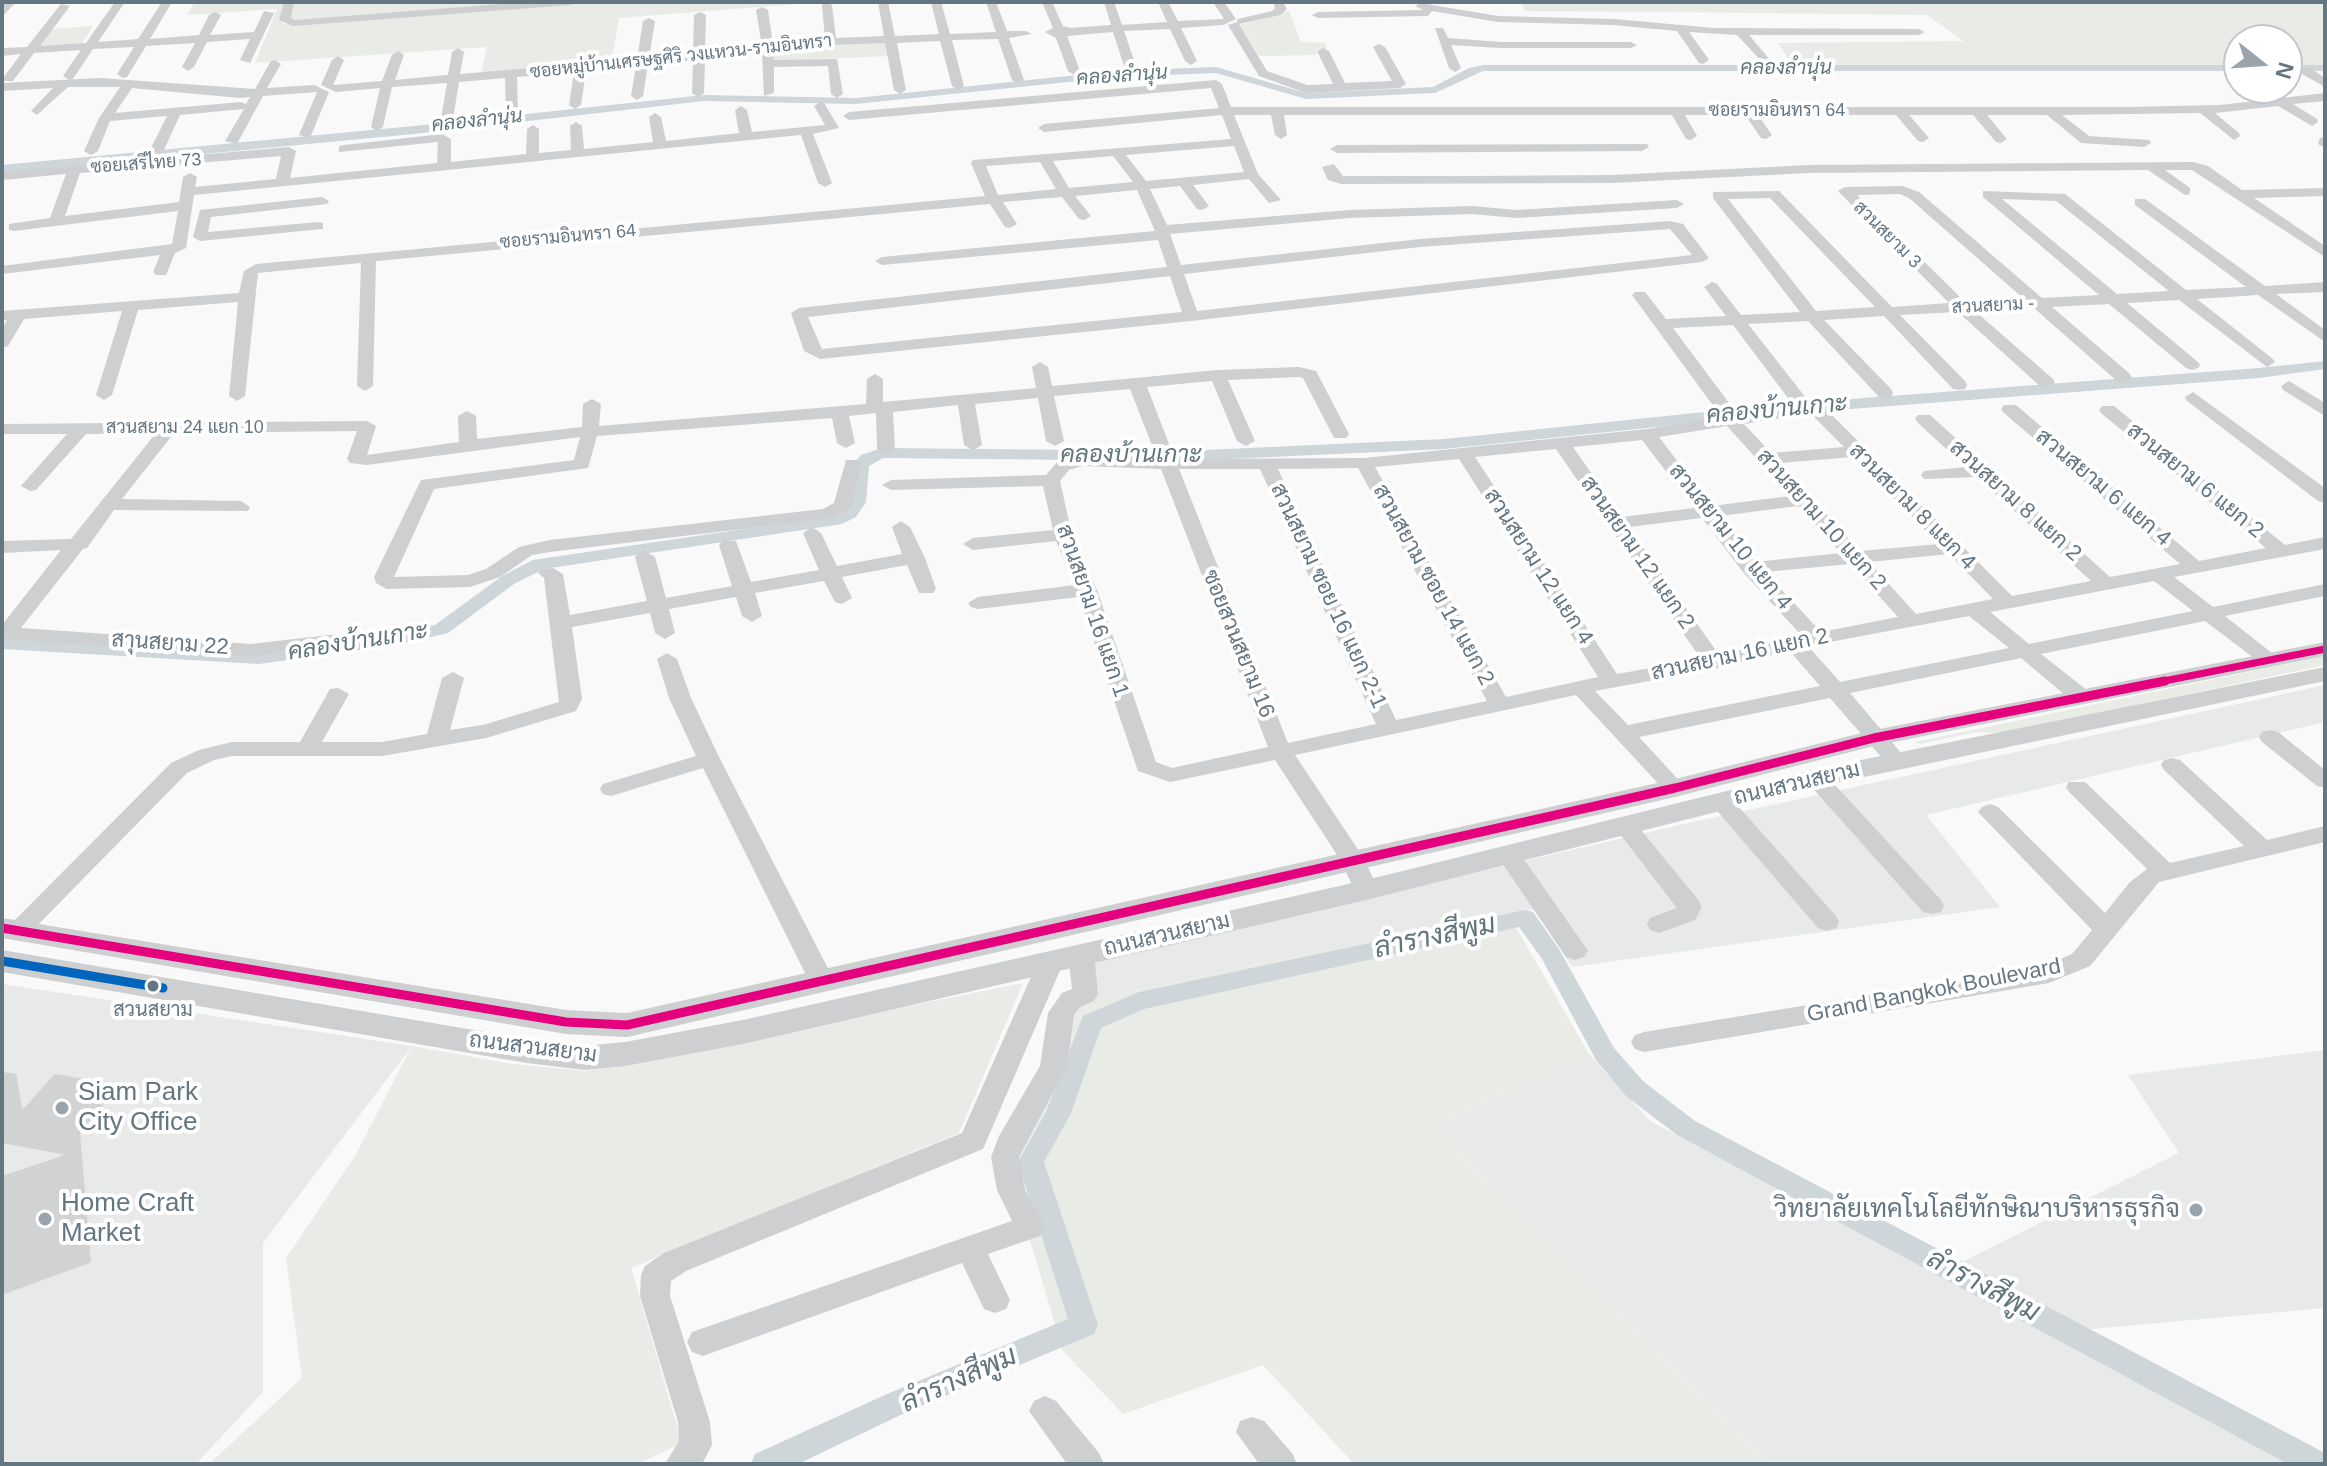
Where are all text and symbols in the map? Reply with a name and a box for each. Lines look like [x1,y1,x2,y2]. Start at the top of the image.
north arrow [2223,24,2303,104]
street label: ซอยหมู่บ้านเศรษฐศิริ วงแหวน-รามอินทรา [529,30,833,84]
water label: คลองลำนุ่น [1740,56,1832,80]
text: N [2270,59,2299,82]
water label: คลองลำนุ่น [1076,61,1168,91]
street label: ซอยรามอินทรา 64 [1709,100,1845,122]
water label: คลองลำนุ่น [430,104,524,138]
street label: ซอยเสรีไทย 73 [90,149,202,179]
street label: สวนสยาม 3 [1849,197,1925,273]
street label: ซอยรามอินทรา 64 [499,220,637,254]
street label: สวนสยาม - [1951,293,2035,319]
water label: คลองบ้านเกาะ [1705,389,1849,431]
street label: สวนสยาม 24 แยก 10 [106,417,264,439]
street label: สวนสยาม 6 แยก 2 [2121,418,2269,544]
street label: สวนสยาม 6 แยก 4 [2030,424,2176,552]
street label: สวนสยาม 8 แยก 2 [1944,435,2086,567]
street label: สวนสยาม 8 แยก 4 [1843,438,1981,576]
water label: คลองบ้านเกาะ [1060,441,1202,469]
street label: สวนสยาม 10 แยก 2 [1751,444,1891,596]
street label: สวนสยาม 10 แยก 4 [1663,459,1797,615]
street label: สวนสยาม 12 แยก 2 [1574,471,1700,635]
street label: สวนสยาม ซอย 16 แยก 2-1 [1264,479,1392,713]
street label: สวนสยาม ซอย 14 แยก 2 [1367,480,1499,690]
street label: สวนสยาม 12 แยก 4 [1478,484,1598,650]
street label: สวนสยาม 16 แยก 1 [1050,521,1134,701]
street label: ซอยสวนสยาม 16 [1196,566,1280,722]
water label: คลองบ้านเกาะ [286,617,430,667]
street label: สวนสยาม 16 แยก 2 [1649,623,1831,687]
street label: สาุนสยาม 22 [110,627,230,661]
street label: ถนนสวนสยาม [1731,757,1863,811]
street label: ถนนสวนสยาม [1101,908,1233,962]
water label: ลำรางสีพูม [1371,908,1499,966]
street label: Grand Bangkok Boulevard [1805,953,2063,1029]
marker: สวนสยาม [145,978,161,994]
place label: สวนสยาม [113,998,193,1022]
street label: ถนนสวนสยาม [468,1027,598,1069]
place label: Siam Park City Office [78,1077,198,1138]
marker: Siam Park City Office [53,1099,71,1117]
place label: Home Craft Market [61,1188,194,1250]
place label: วิทยาลัยเทคโนโลยีทักษิณาบริหารธุรกิจ [1774,1194,2180,1226]
marker: วิทยาลัยเทคโนโลยีทักษิณาบริหารธุรกิจ [2187,1201,2205,1219]
marker: Home Craft Market [36,1210,54,1228]
water label: ลำรางสีพูม [1921,1242,2045,1330]
water label: ลำรางสีพูม [896,1340,1022,1420]

